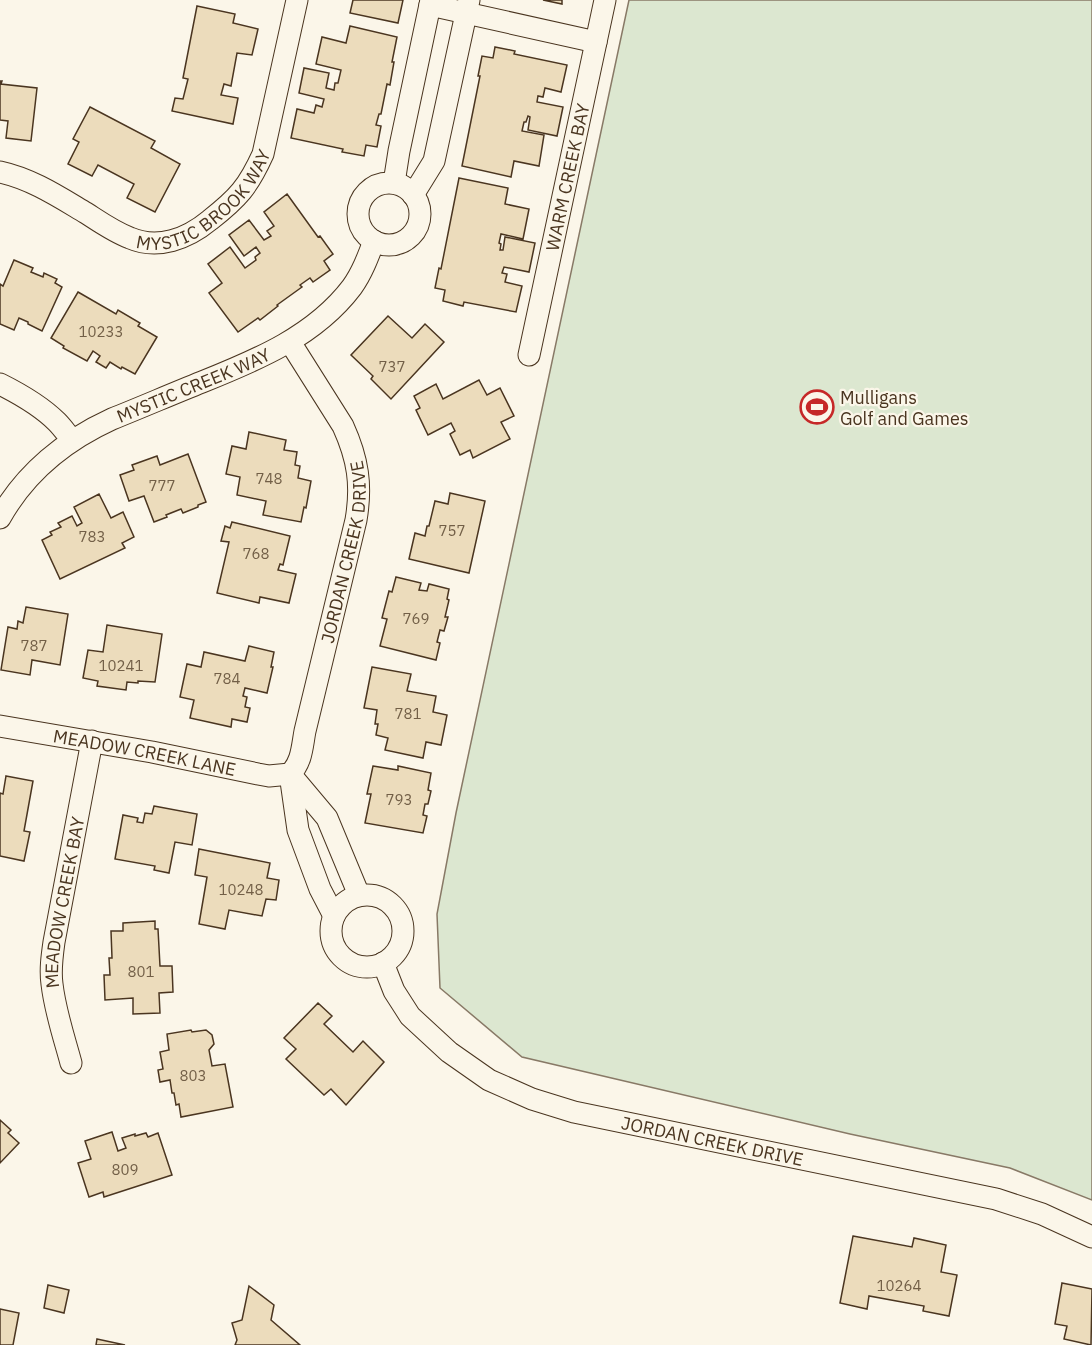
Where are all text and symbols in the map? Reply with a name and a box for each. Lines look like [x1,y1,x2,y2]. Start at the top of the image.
street label: WARM CREEK BAY [540,101,594,253]
street label: MYSTIC BROOK WAY [134,145,275,255]
house number: 10233 [78,322,124,341]
street label: MYSTIC CREEK WAY [113,342,274,428]
house number: 737 [378,357,406,376]
place label: Mulligans Golf and Games [840,386,969,430]
sports icon: Mulligans Golf and Games [799,389,835,425]
street label: JORDAN CREEK DRIVE [315,459,370,645]
house number: 748 [255,469,283,488]
house number: 777 [148,476,176,495]
house number: 757 [438,521,466,540]
house number: 783 [78,527,106,546]
house number: 768 [242,544,270,563]
house number: 769 [402,609,430,628]
house number: 787 [20,636,48,655]
house number: 10241 [98,656,144,675]
house number: 784 [213,669,241,688]
house number: 781 [394,704,422,723]
street label: MEADOW CREEK LANE [52,724,238,781]
house number: 793 [385,790,413,809]
street label: MEADOW CREEK BAY [39,814,89,990]
house number: 10248 [218,880,264,899]
house number: 801 [127,962,155,981]
house number: 803 [179,1066,207,1085]
street label: JORDAN CREEK DRIVE [619,1111,806,1171]
house number: 809 [111,1160,139,1179]
house number: 10264 [876,1276,922,1295]

